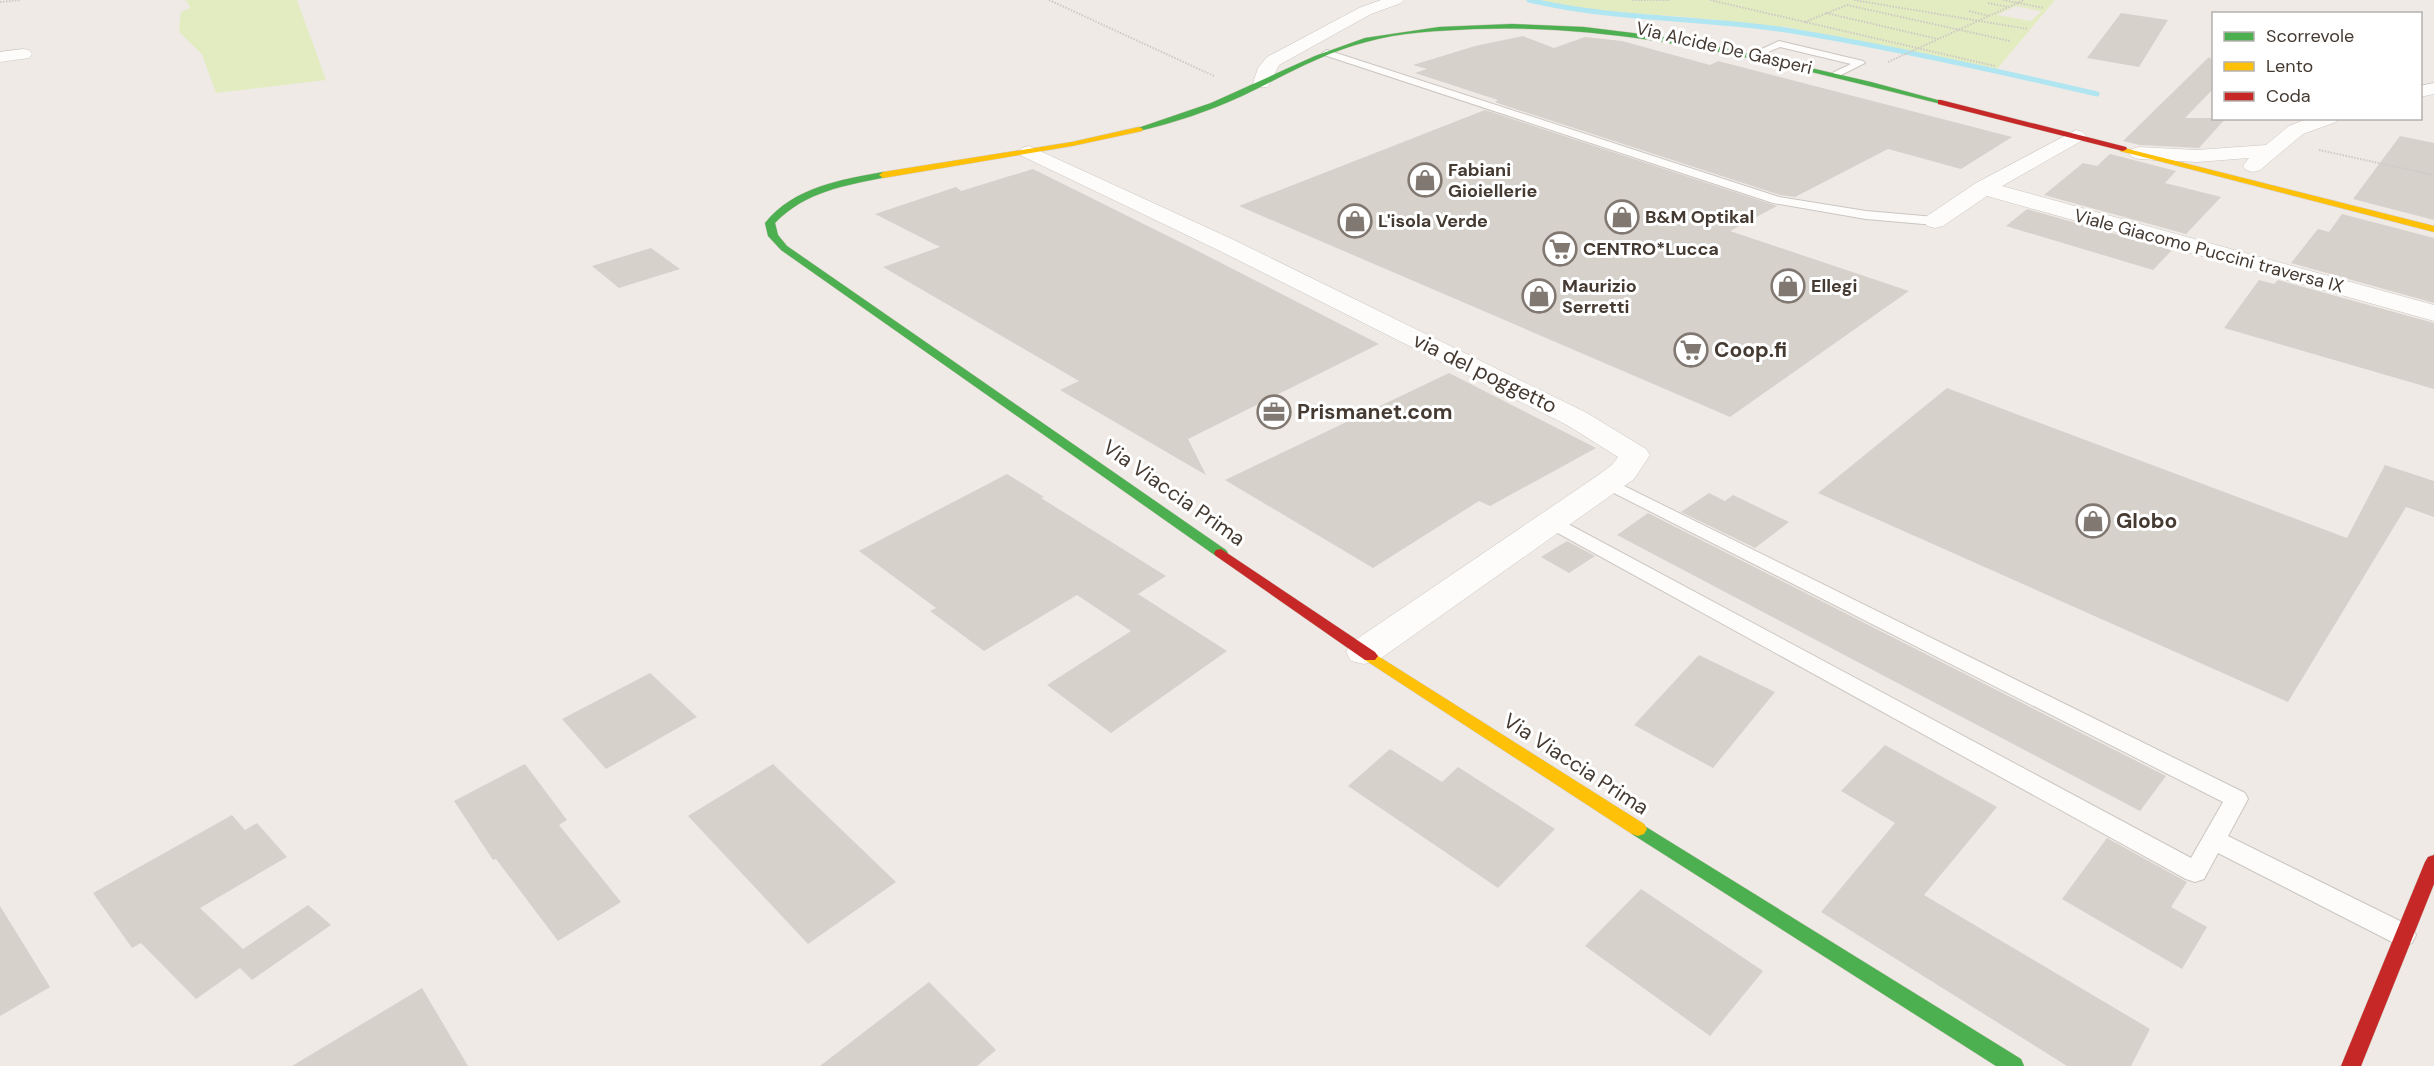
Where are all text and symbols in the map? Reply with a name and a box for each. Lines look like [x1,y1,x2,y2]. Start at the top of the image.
legend [2212,12,2422,120]
street label: Via Alcide De Gasperi [1634,16,1814,80]
text: Scorrevole [2266,24,2354,48]
text: Lento [2266,54,2313,78]
text: Coda [2266,84,2311,108]
place label: Fabiani Gioiellerie [1448,158,1537,203]
shop icon: Fabiani Gioiellerie [1407,162,1443,198]
shop icon: B&M Optikal [1604,199,1640,235]
shop icon: L'isola Verde [1337,203,1373,239]
street label: Viale Giacomo Puccini traversa IX [2071,203,2347,299]
place label: B&M Optikal [1645,205,1754,229]
place label: L'isola Verde [1378,209,1488,233]
supermarket icon: CENTRO*Lucca [1542,231,1578,267]
place label: CENTRO*Lucca [1583,237,1719,261]
shop icon: Ellegi [1770,268,1806,304]
place label: Maurizio Serretti [1562,274,1637,319]
place label: Ellegi [1811,274,1857,298]
shop icon: Maurizio Serretti [1521,278,1557,314]
street label: via del poggetto [1408,326,1562,420]
supermarket icon: Coop.fi [1673,332,1709,368]
place label: Coop.fi [1714,336,1787,364]
office icon: Prismanet.com [1256,394,1292,430]
place label: Prismanet.com [1297,398,1453,426]
street label: Via Viaccia Prima [1097,433,1251,553]
shop icon: Globo [2075,503,2111,539]
place label: Globo [2116,507,2177,535]
street label: Via Viaccia Prima [1498,707,1654,821]

